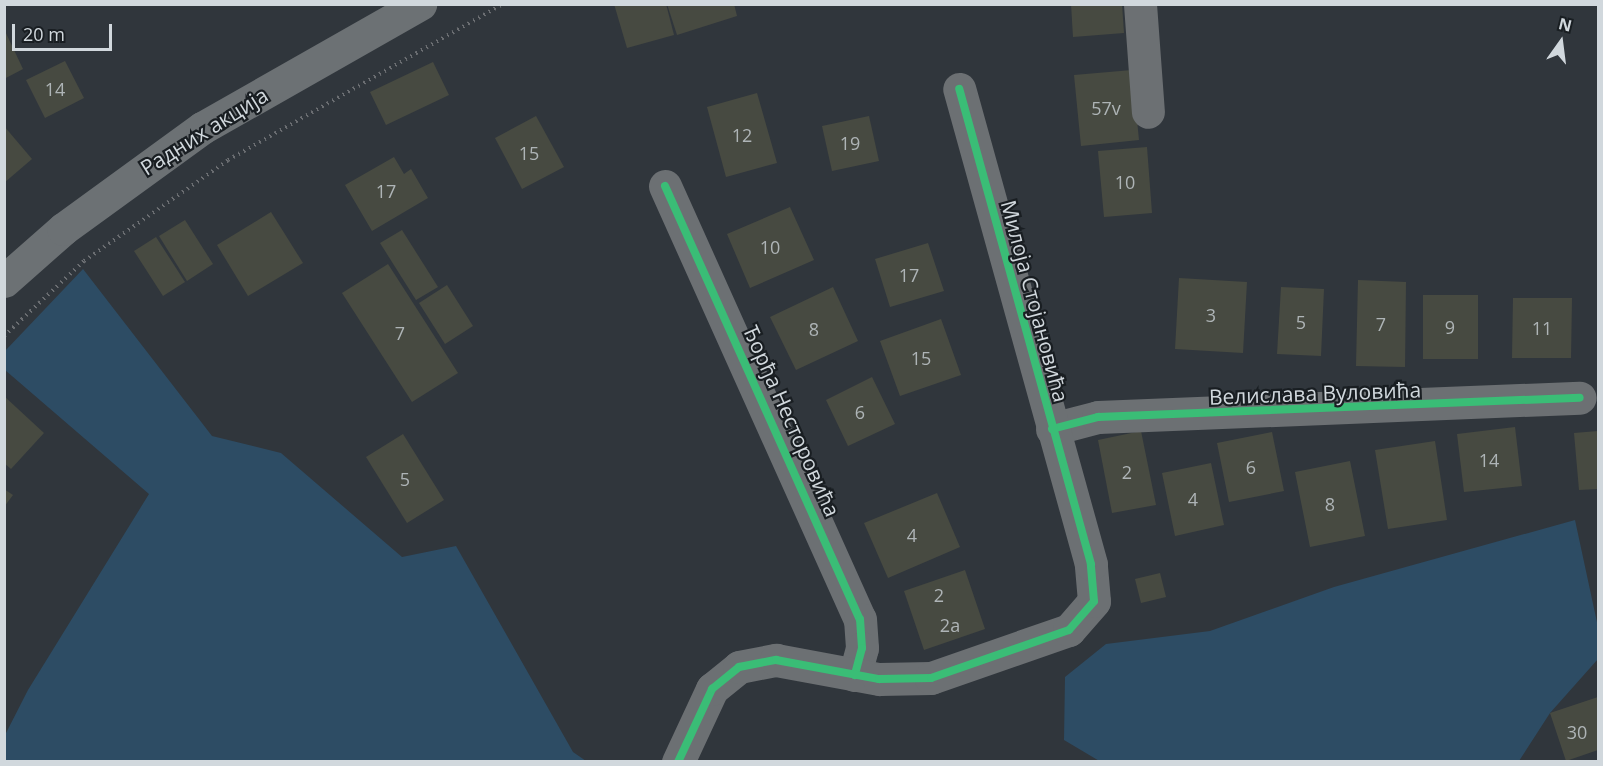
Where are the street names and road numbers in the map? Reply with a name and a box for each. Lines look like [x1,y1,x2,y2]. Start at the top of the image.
street label: Радних акција [136,82,272,180]
street label: Милоја Стојановића [996,197,1074,405]
street label: Ђорђа Несторовића [739,322,845,520]
street label: Велислава Вуловића [1208,377,1422,409]

